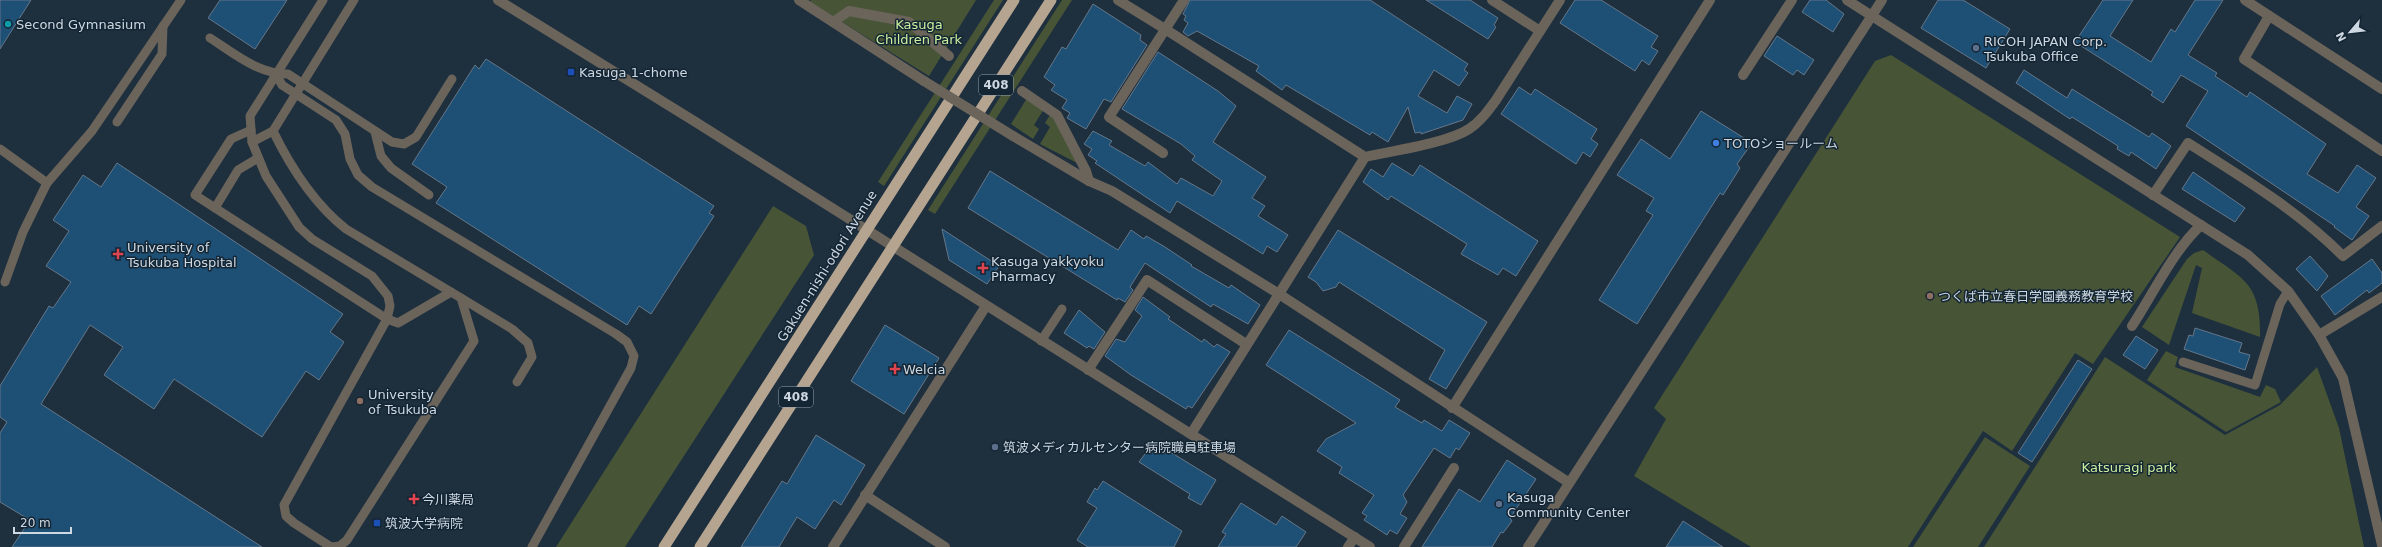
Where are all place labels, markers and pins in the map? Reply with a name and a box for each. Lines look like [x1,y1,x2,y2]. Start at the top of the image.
place label: Second Gymnasium [16,17,146,32]
marker: Second Gymnasium [3,19,13,29]
place label: RICOH JAPAN Corp. Tsukuba Office [1983,34,2107,64]
marker: RICOH JAPAN Corp. Tsukuba Office [1971,43,1981,53]
place label: Kasuga 1-chome [579,65,688,80]
marker: Kasuga 1-chome [566,67,576,77]
place label: TOTOショールーム [1723,136,1838,151]
marker: TOTOショールーム [1711,138,1721,148]
place label: University of Tsukuba Hospital [126,240,237,270]
marker: University of Tsukuba Hospital [112,248,124,260]
place label: Kasuga yakkyoku Pharmacy [991,254,1104,284]
marker: Kasuga yakkyoku Pharmacy [978,263,988,273]
place label: つくば市立春日学園義務教育学校 [1938,289,2133,304]
marker: つくば市立春日学園義務教育学校 [1925,291,1935,301]
place label: Welcia [903,362,945,377]
marker: Welcia [890,364,900,374]
place label: University of Tsukuba [368,387,437,417]
marker: University of Tsukuba [355,396,365,406]
place label: 筑波メディカルセンター病院職員駐車場 [1003,440,1236,455]
marker: 筑波メディカルセンター病院職員駐車場 [990,442,1000,452]
place label: Kasuga Community Center [1507,490,1631,520]
place label: 今川薬局 [422,492,474,507]
marker: 今川薬局 [409,494,419,504]
marker: Kasuga Community Center [1494,499,1504,509]
place label: 筑波大学病院 [385,516,463,531]
marker: 筑波大学病院 [372,518,382,528]

